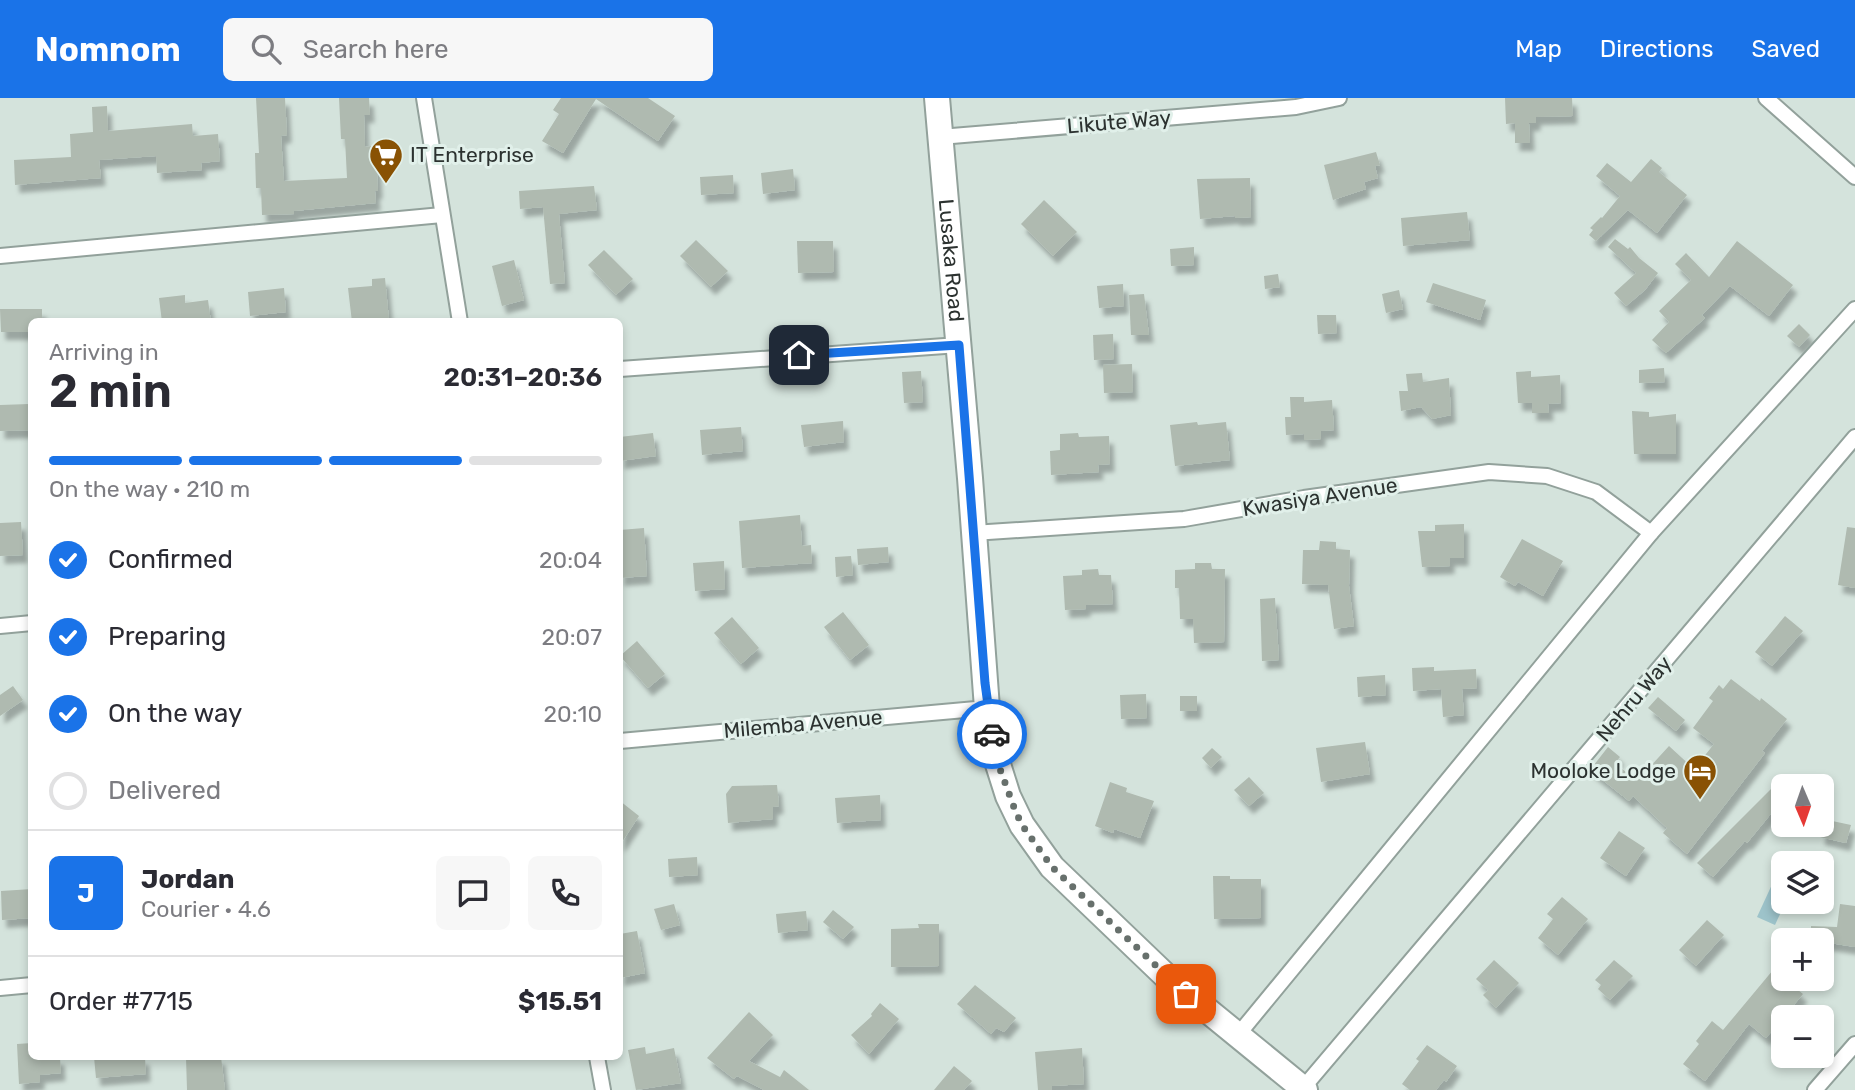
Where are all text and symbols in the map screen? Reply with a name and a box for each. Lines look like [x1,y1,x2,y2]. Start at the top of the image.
search box [223,18,713,81]
text: Nomnom [35,30,181,69]
icon: search [247,30,285,68]
text: Search here [303,34,449,65]
text: Map [1515,35,1562,63]
text: Directions [1600,35,1713,63]
text: Saved [1751,35,1820,63]
street label: Likute Way [1066,104,1172,139]
supermarket icon: IT Enterprise [367,136,405,185]
place label: IT Enterprise [410,142,534,167]
street label: Lusaka Road [934,198,969,323]
pin [769,325,829,385]
icon: home [780,336,818,374]
text: Arriving in [49,338,159,366]
text: 20:31–20:36 [443,362,602,393]
text: 2 min [49,364,172,419]
street label: Kwasiya Avenue [1241,472,1399,521]
text: On the way · 210 m [49,475,250,503]
icon: check [49,541,87,579]
text: Confirmed [108,544,233,575]
text: 20:04 [539,546,602,574]
icon: check [49,618,87,656]
text: Preparing [108,621,226,652]
text: 20:07 [542,623,602,651]
street label: Nehru Way [1591,651,1677,746]
icon: check [49,695,87,733]
text: On the way [108,698,242,729]
courier [957,699,1027,769]
text: 20:10 [544,700,602,728]
street label: Milemba Avenue [722,704,884,743]
icon: car [973,715,1011,753]
hotel icon: Mooloke Lodge [1681,752,1719,801]
place label: Mooloke Lodge [1530,758,1676,783]
north arrow [1771,774,1834,836]
map controls [1771,774,1834,1068]
text: Delivered [108,775,221,806]
button: layers [1771,851,1834,914]
button: chat [436,856,510,930]
button: phone [528,856,602,930]
text: Jordan [141,864,234,895]
text: J [77,878,95,909]
text: Courier · 4.6 [141,895,271,923]
button: + [1771,928,1834,991]
pin [1156,964,1216,1024]
icon: bag [1167,975,1205,1013]
text: Order #7715 [49,986,193,1017]
text: $15.51 [518,986,602,1017]
button: − [1771,1005,1834,1068]

